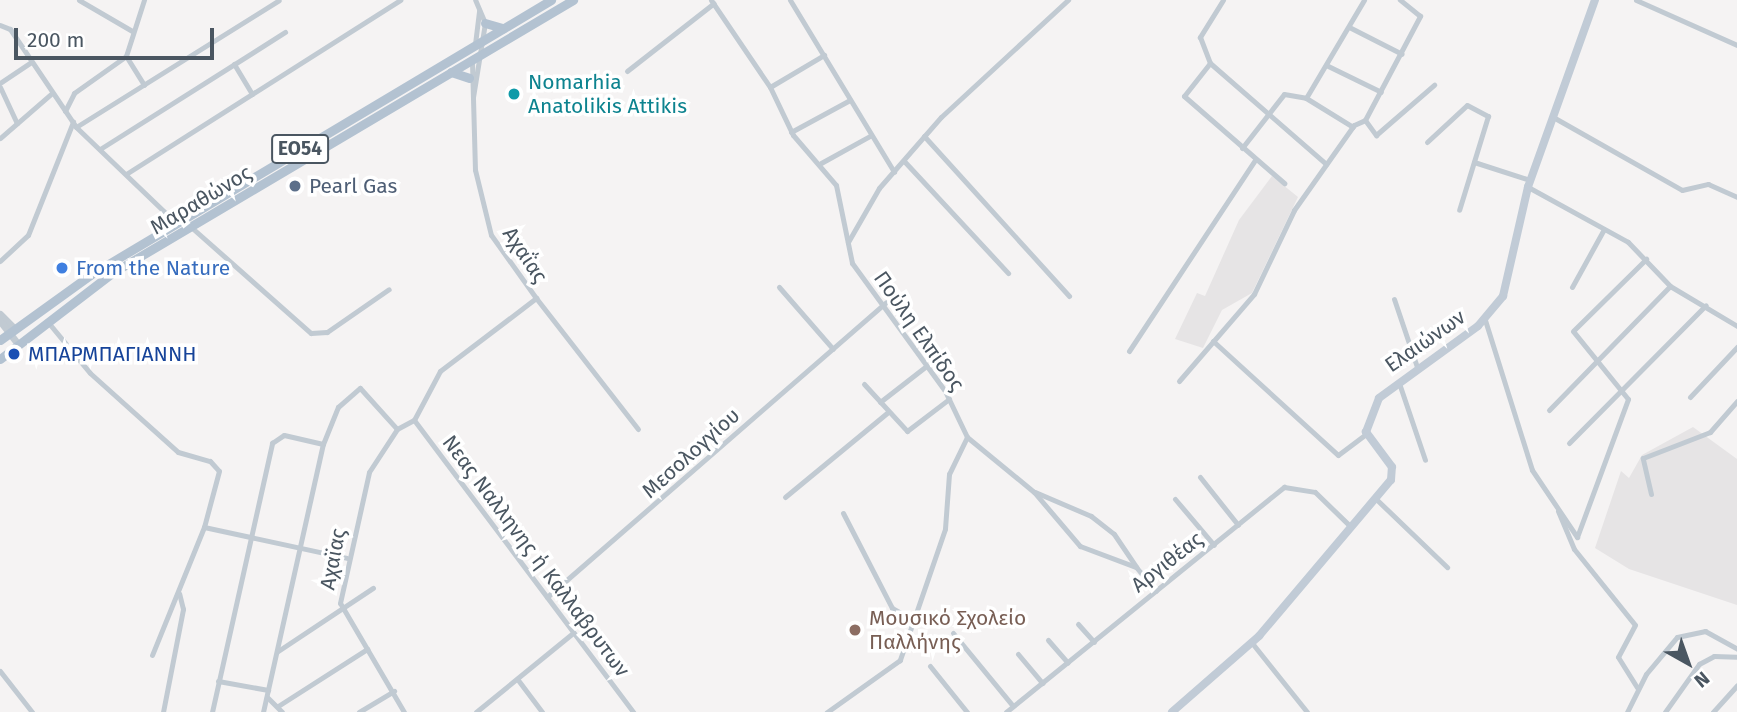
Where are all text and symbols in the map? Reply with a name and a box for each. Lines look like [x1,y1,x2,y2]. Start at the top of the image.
scale bar [18,14,217,58]
text: 200 m [27,27,84,53]
place label: Nomarhia Anatolikis Attikis [528,69,687,119]
marker: Nomarhia Anatolikis Attikis [506,86,522,102]
road number: ΕΟ54 [270,134,330,164]
street label: Μαραθώνος [146,160,256,240]
place label: Pearl Gas [309,173,397,199]
marker: Pearl Gas [287,178,303,194]
street label: Αχαΐας [497,222,553,288]
place label: From the Nature [76,255,230,281]
marker: From the Nature [54,260,70,276]
street label: Πούλη Ελπίδος [868,266,970,396]
street label: Ελαιώνων [1380,304,1470,378]
place label: ΜΠΑΡΜΠΑΓΙΑΝΝΗ [28,341,197,367]
marker: ΜΠΑΡΜΠΑΓΙΑΝΝΗ [6,346,22,362]
street label: Μεσολογγίου [637,403,745,503]
street label: Νεας Nαλληνης ή Καλλαβρυτων [437,430,635,682]
street label: Αχαϊας [315,526,351,592]
street label: Αργιθέας [1126,526,1208,598]
place label: Μουσικό Σχολείο Παλλήνης [869,605,1026,655]
marker: Μουσικό Σχολείο Παλλήνης [847,622,863,638]
north arrow [1653,628,1723,698]
text: N [1690,667,1714,692]

